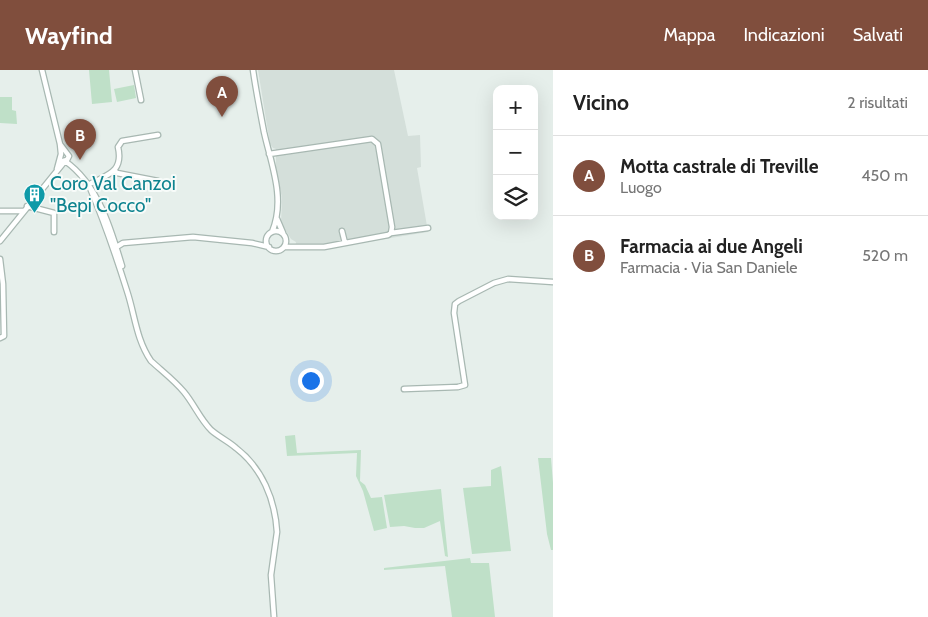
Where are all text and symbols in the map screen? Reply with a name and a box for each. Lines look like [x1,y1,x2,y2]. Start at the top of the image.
text: Wayfind [25,21,113,50]
text: Mappa [664,24,715,46]
text: Indicazioni [743,24,825,46]
text: Salvati [853,24,903,46]
pin: A [206,76,238,117]
map controls [493,85,538,220]
button: + [493,85,538,130]
text: Vicino [573,90,629,115]
text: 2 risultati [847,93,908,112]
pin: B [64,119,96,160]
button: − [493,130,538,175]
text: Motta castrale di Treville [620,155,818,178]
text: A [584,166,594,185]
text: 450 m [861,166,908,185]
place label: Coro Val Canzoi "Bepi Cocco" [50,172,176,217]
button: layers [493,175,538,220]
text: Luogo [620,178,662,197]
building icon: Coro Val Canzoi "Bepi Cocco" [22,182,46,213]
text: Farmacia ai due Angeli [620,235,803,258]
text: B [584,246,594,265]
text: 520 m [862,246,908,265]
text: Farmacia · Via San Daniele [620,258,798,277]
your location [298,368,324,394]

